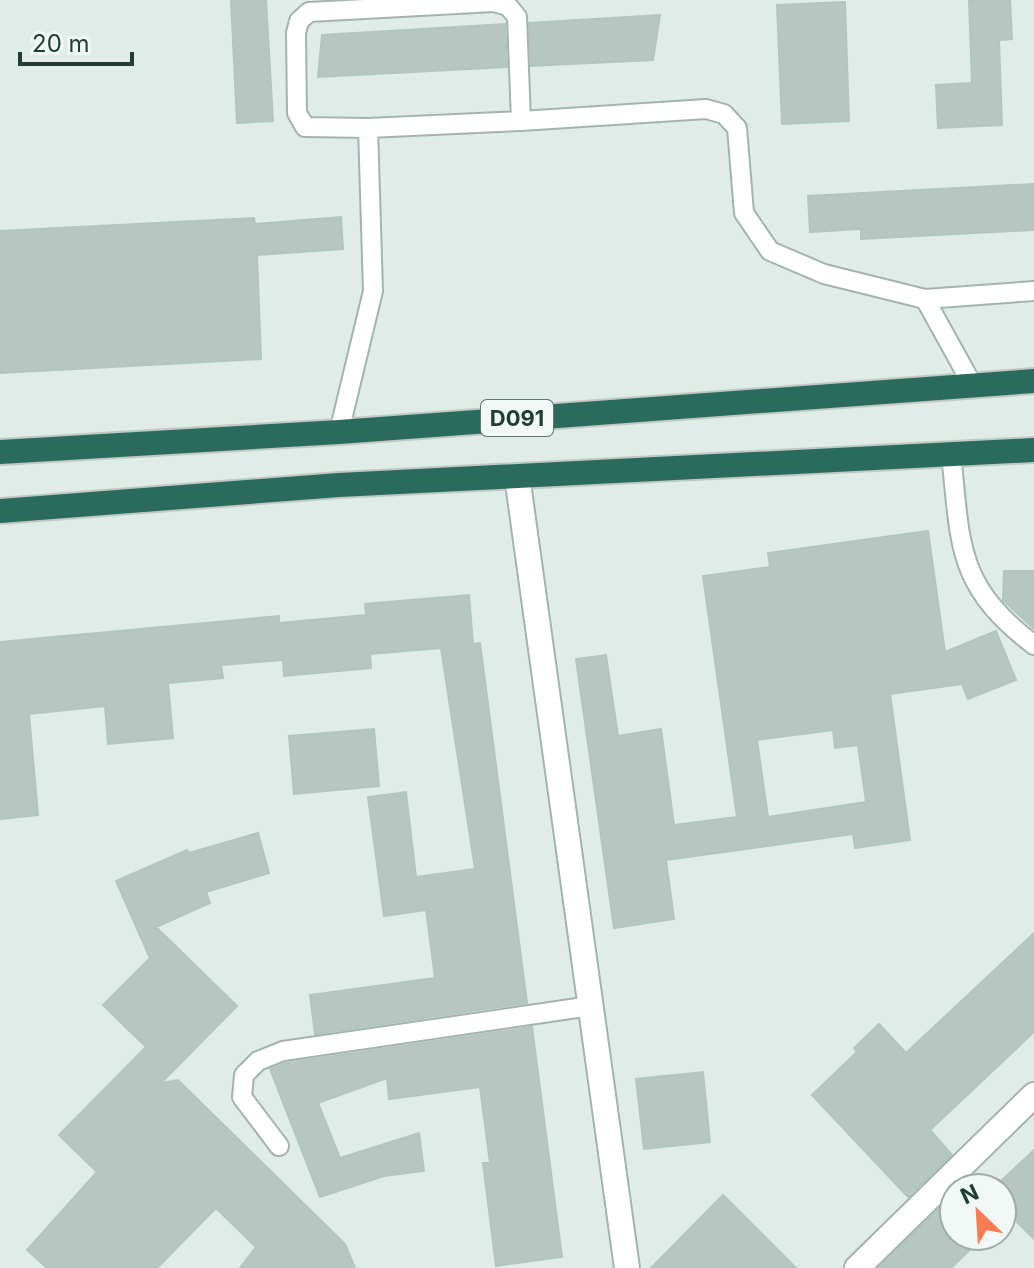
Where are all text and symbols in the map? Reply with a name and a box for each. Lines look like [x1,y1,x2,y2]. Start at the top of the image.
scale bar [20,16,132,66]
text: 20 m [32,29,90,58]
road number: D091 [481,400,553,436]
north arrow [938,1172,1018,1252]
text: N [956,1179,983,1209]

